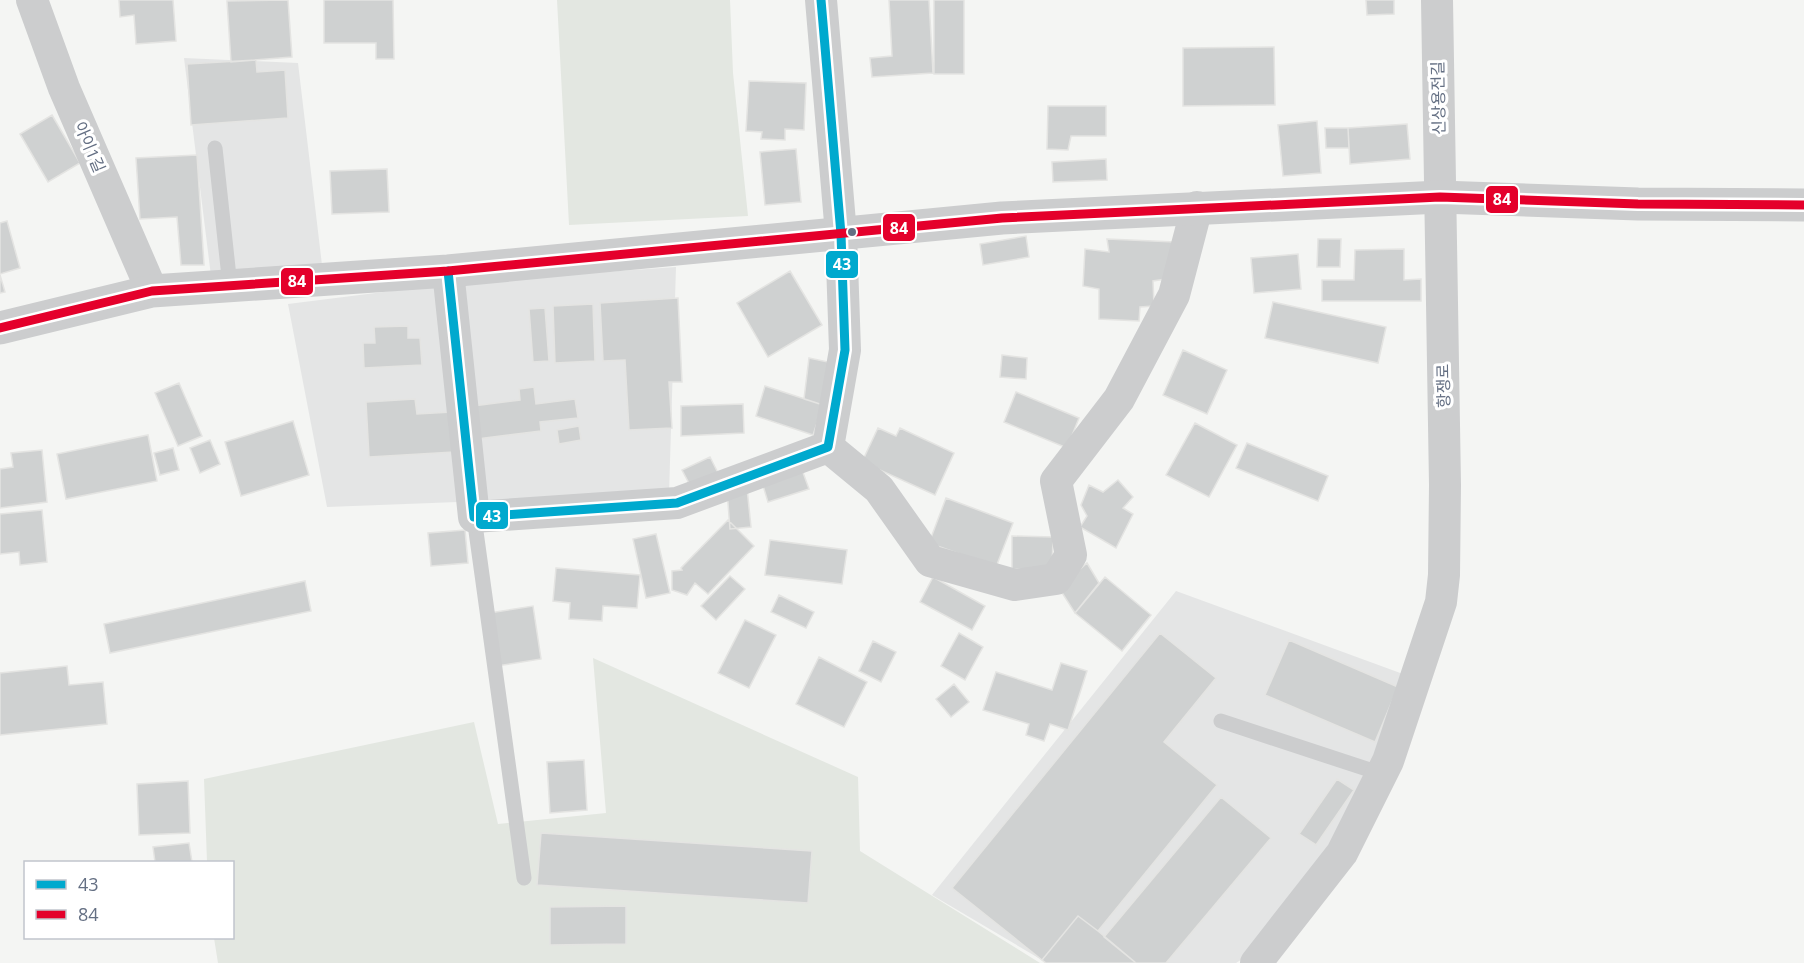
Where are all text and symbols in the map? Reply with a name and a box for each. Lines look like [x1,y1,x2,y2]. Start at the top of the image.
street label: 신상용전길 [1426,61,1450,135]
street label: 아이1길 [69,118,111,176]
line badge: 84 [1485,185,1519,214]
text: 84 [1493,188,1511,210]
line badge: 84 [882,213,916,242]
text: 84 [890,217,908,239]
unlabelled marker [846,226,858,238]
line badge: 43 [825,250,859,279]
text: 43 [833,253,851,275]
line badge: 84 [280,267,314,296]
text: 84 [288,270,306,292]
street label: 항쟁로 [1432,363,1454,408]
line badge: 43 [475,501,509,530]
text: 43 [483,505,501,527]
legend [24,861,234,939]
text: 43 [78,872,99,896]
text: 84 [78,902,99,926]

